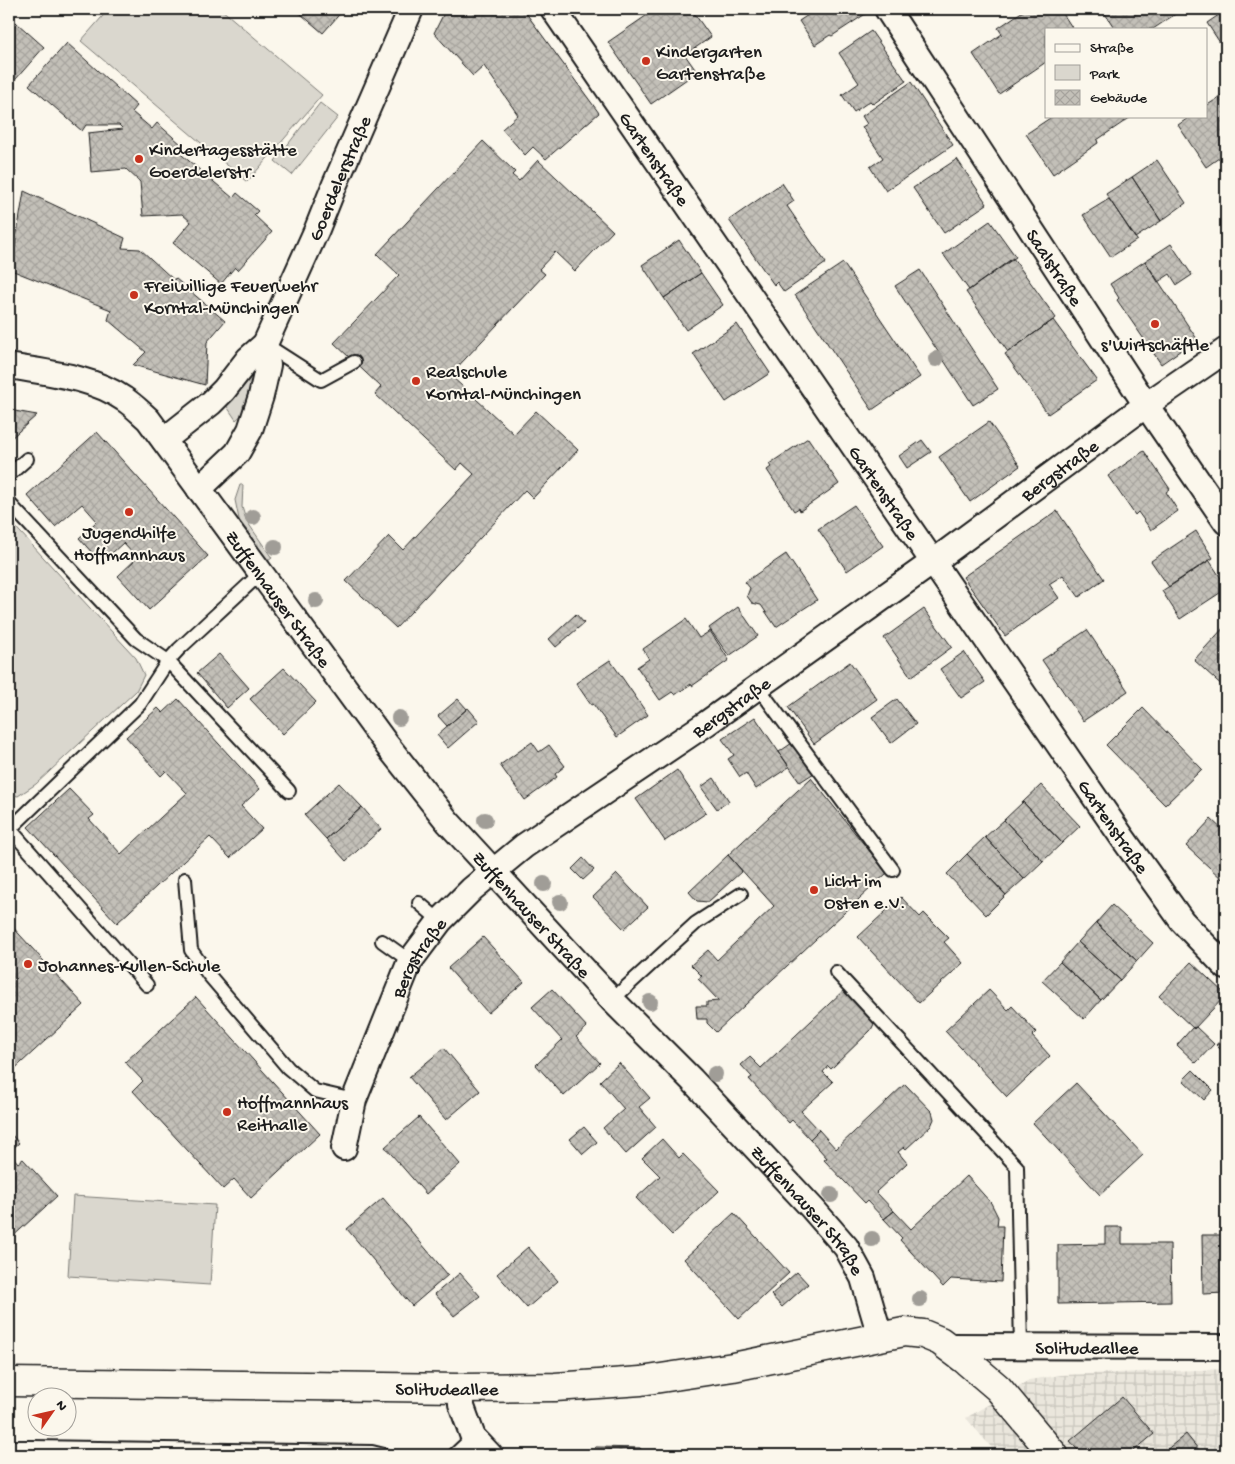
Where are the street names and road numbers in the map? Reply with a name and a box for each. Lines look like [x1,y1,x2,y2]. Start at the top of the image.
street label: Gartenstraße [612,109,693,212]
street label: Goerdelerstraße [305,113,378,245]
street label: Saalstraße [1019,226,1086,312]
street label: Bergstraße [1017,436,1104,509]
street label: Gartenstraße [842,442,923,546]
street label: Zuffenhauser Straße [219,527,335,674]
street label: Bergstraße [688,673,776,745]
street label: Gartenstraße [1071,776,1152,879]
street label: Zuffenhauser Straße [466,848,594,985]
street label: Bergstraße [388,914,454,1003]
street label: Zuffenhauser Straße [744,1142,867,1280]
street label: Solitudeallee [1035,1338,1139,1362]
street label: Solitudeallee [395,1379,499,1403]

